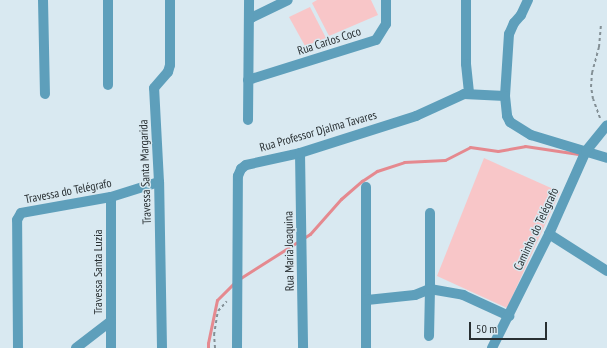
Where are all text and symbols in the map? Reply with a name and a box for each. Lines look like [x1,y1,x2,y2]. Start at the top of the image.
street label: Rua Carlos Coco [295,24,363,58]
street label: Rua Professor Djalma Tavares [258,107,378,155]
street label: Travessa Santa Margarida [136,119,154,225]
street label: Travessa do Telégrafo [23,175,113,207]
street label: Caminho do Telégrafo [510,185,562,273]
street label: Rua Maria Joaquina [281,211,297,291]
street label: Travessa Santa Luzia [91,229,105,315]
scale bar [471,314,549,340]
text: 50 m [476,321,497,336]

